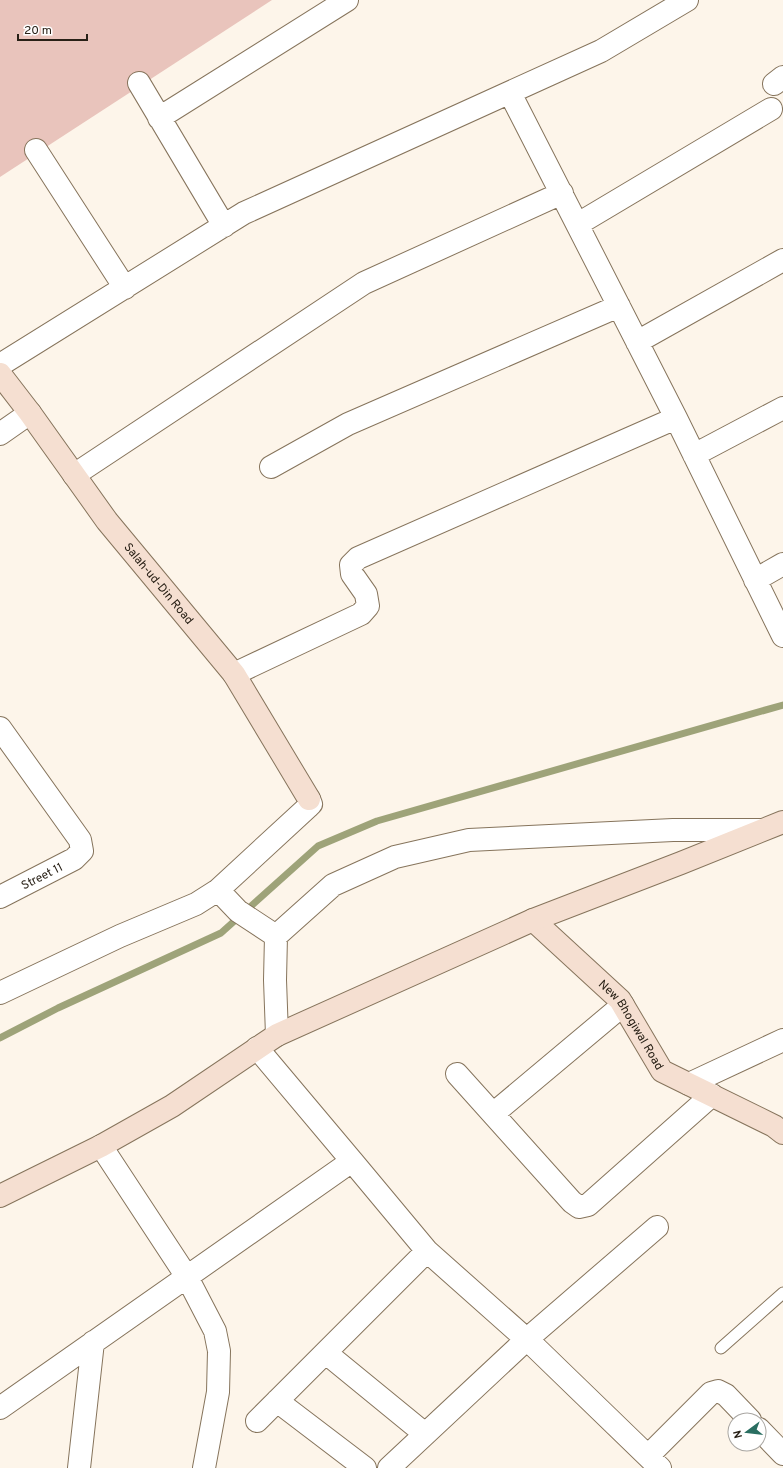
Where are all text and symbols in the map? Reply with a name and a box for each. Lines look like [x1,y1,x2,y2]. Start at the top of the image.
scale bar [18,16,87,42]
text: 20 m [24,23,52,39]
street label: Salah-ud-Din Road [120,540,197,628]
street label: Street 11 [19,860,66,894]
street label: New Bhogiwal Road [594,977,667,1073]
north arrow [727,1412,767,1452]
text: N [731,1429,746,1440]

